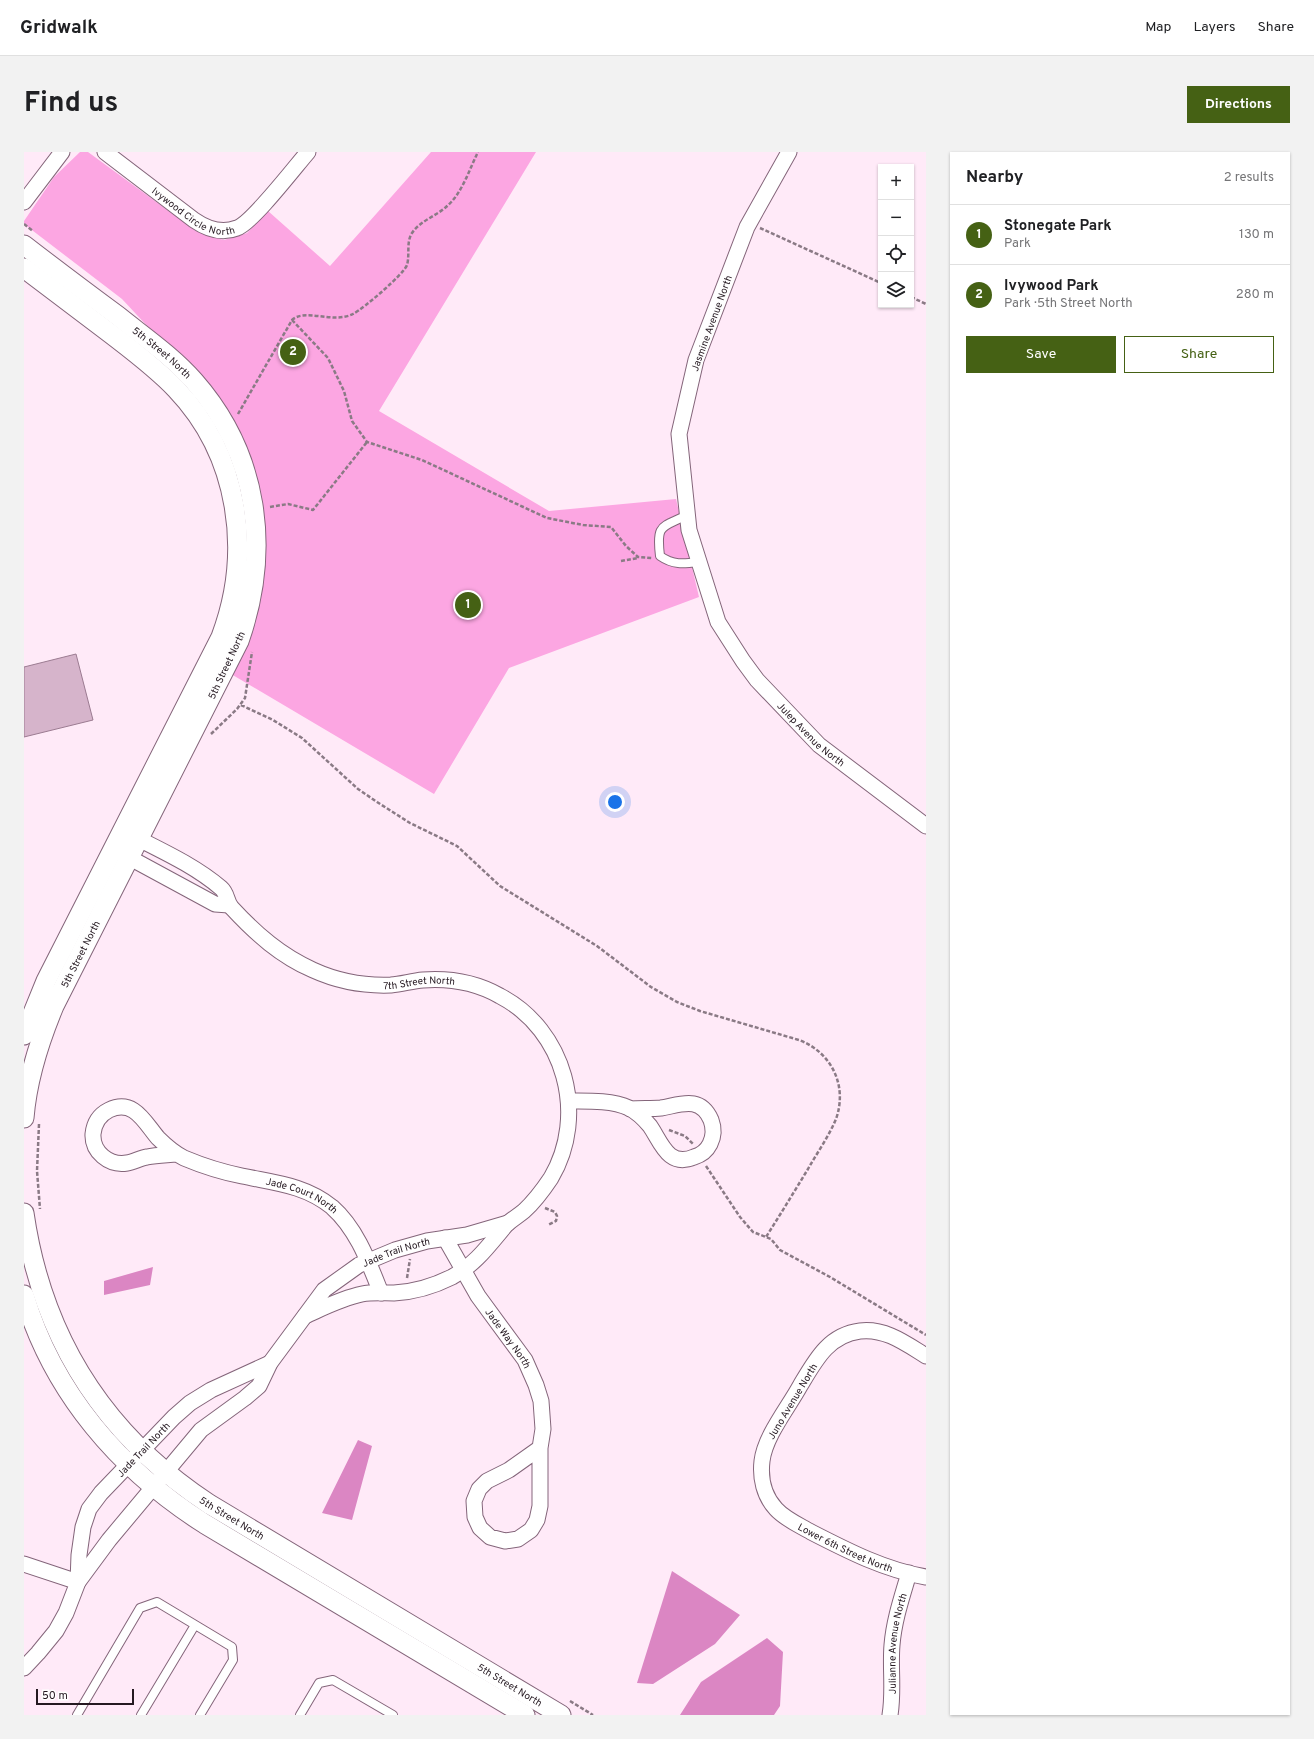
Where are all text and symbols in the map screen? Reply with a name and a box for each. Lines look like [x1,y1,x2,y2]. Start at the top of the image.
text: Gridwalk [20,16,98,40]
text: Map [1145,19,1171,36]
text: Layers [1193,19,1235,36]
text: Share [1257,19,1294,36]
text: Find us [24,86,118,122]
button: Directions [1187,86,1290,123]
map controls [878,164,914,308]
button: + [878,164,914,200]
text: Nearby [966,167,1023,189]
text: 2 results [1224,170,1274,186]
street label: Ivywood Circle North [149,185,236,239]
button: − [878,200,914,236]
text: Stonegate Park [1004,217,1112,236]
text: 1 [976,227,982,243]
text: 130 m [1239,227,1274,243]
button: locate [878,236,914,272]
text: Park [1004,236,1031,252]
button: layers [878,272,914,308]
street label: Jasmine Avenue North [689,274,736,373]
text: Ivywood Park [1004,277,1099,296]
text: 2 [975,287,983,303]
text: 280 m [1236,287,1274,303]
text: Park · 5th Street North [1004,296,1133,312]
street label: 5th Street North [129,325,194,382]
button: Save [966,336,1116,373]
button: Share [1124,336,1274,373]
pin: 2 [280,337,306,367]
pin: 1 [455,590,481,620]
street label: 5th Street North [206,630,249,702]
street label: Julep Avenue North [774,700,847,770]
your location [605,792,625,812]
street label: 5th Street North [59,919,104,990]
street label: 7th Street North [383,975,456,993]
street label: Jade Court North [264,1176,340,1217]
street label: Jade Trail North [361,1236,431,1271]
street label: Jade Way North [481,1307,533,1371]
street label: Juno Avenue North [766,1362,821,1442]
street label: Jade Trail North [115,1420,174,1480]
street label: 5th Street North [196,1494,266,1544]
street label: Lower 6th Street North [795,1521,894,1576]
street label: Julianne Avenue North [886,1592,911,1694]
street label: 5th Street North [474,1661,544,1710]
scale bar [36,1687,134,1706]
text: 50 m [42,1689,68,1703]

